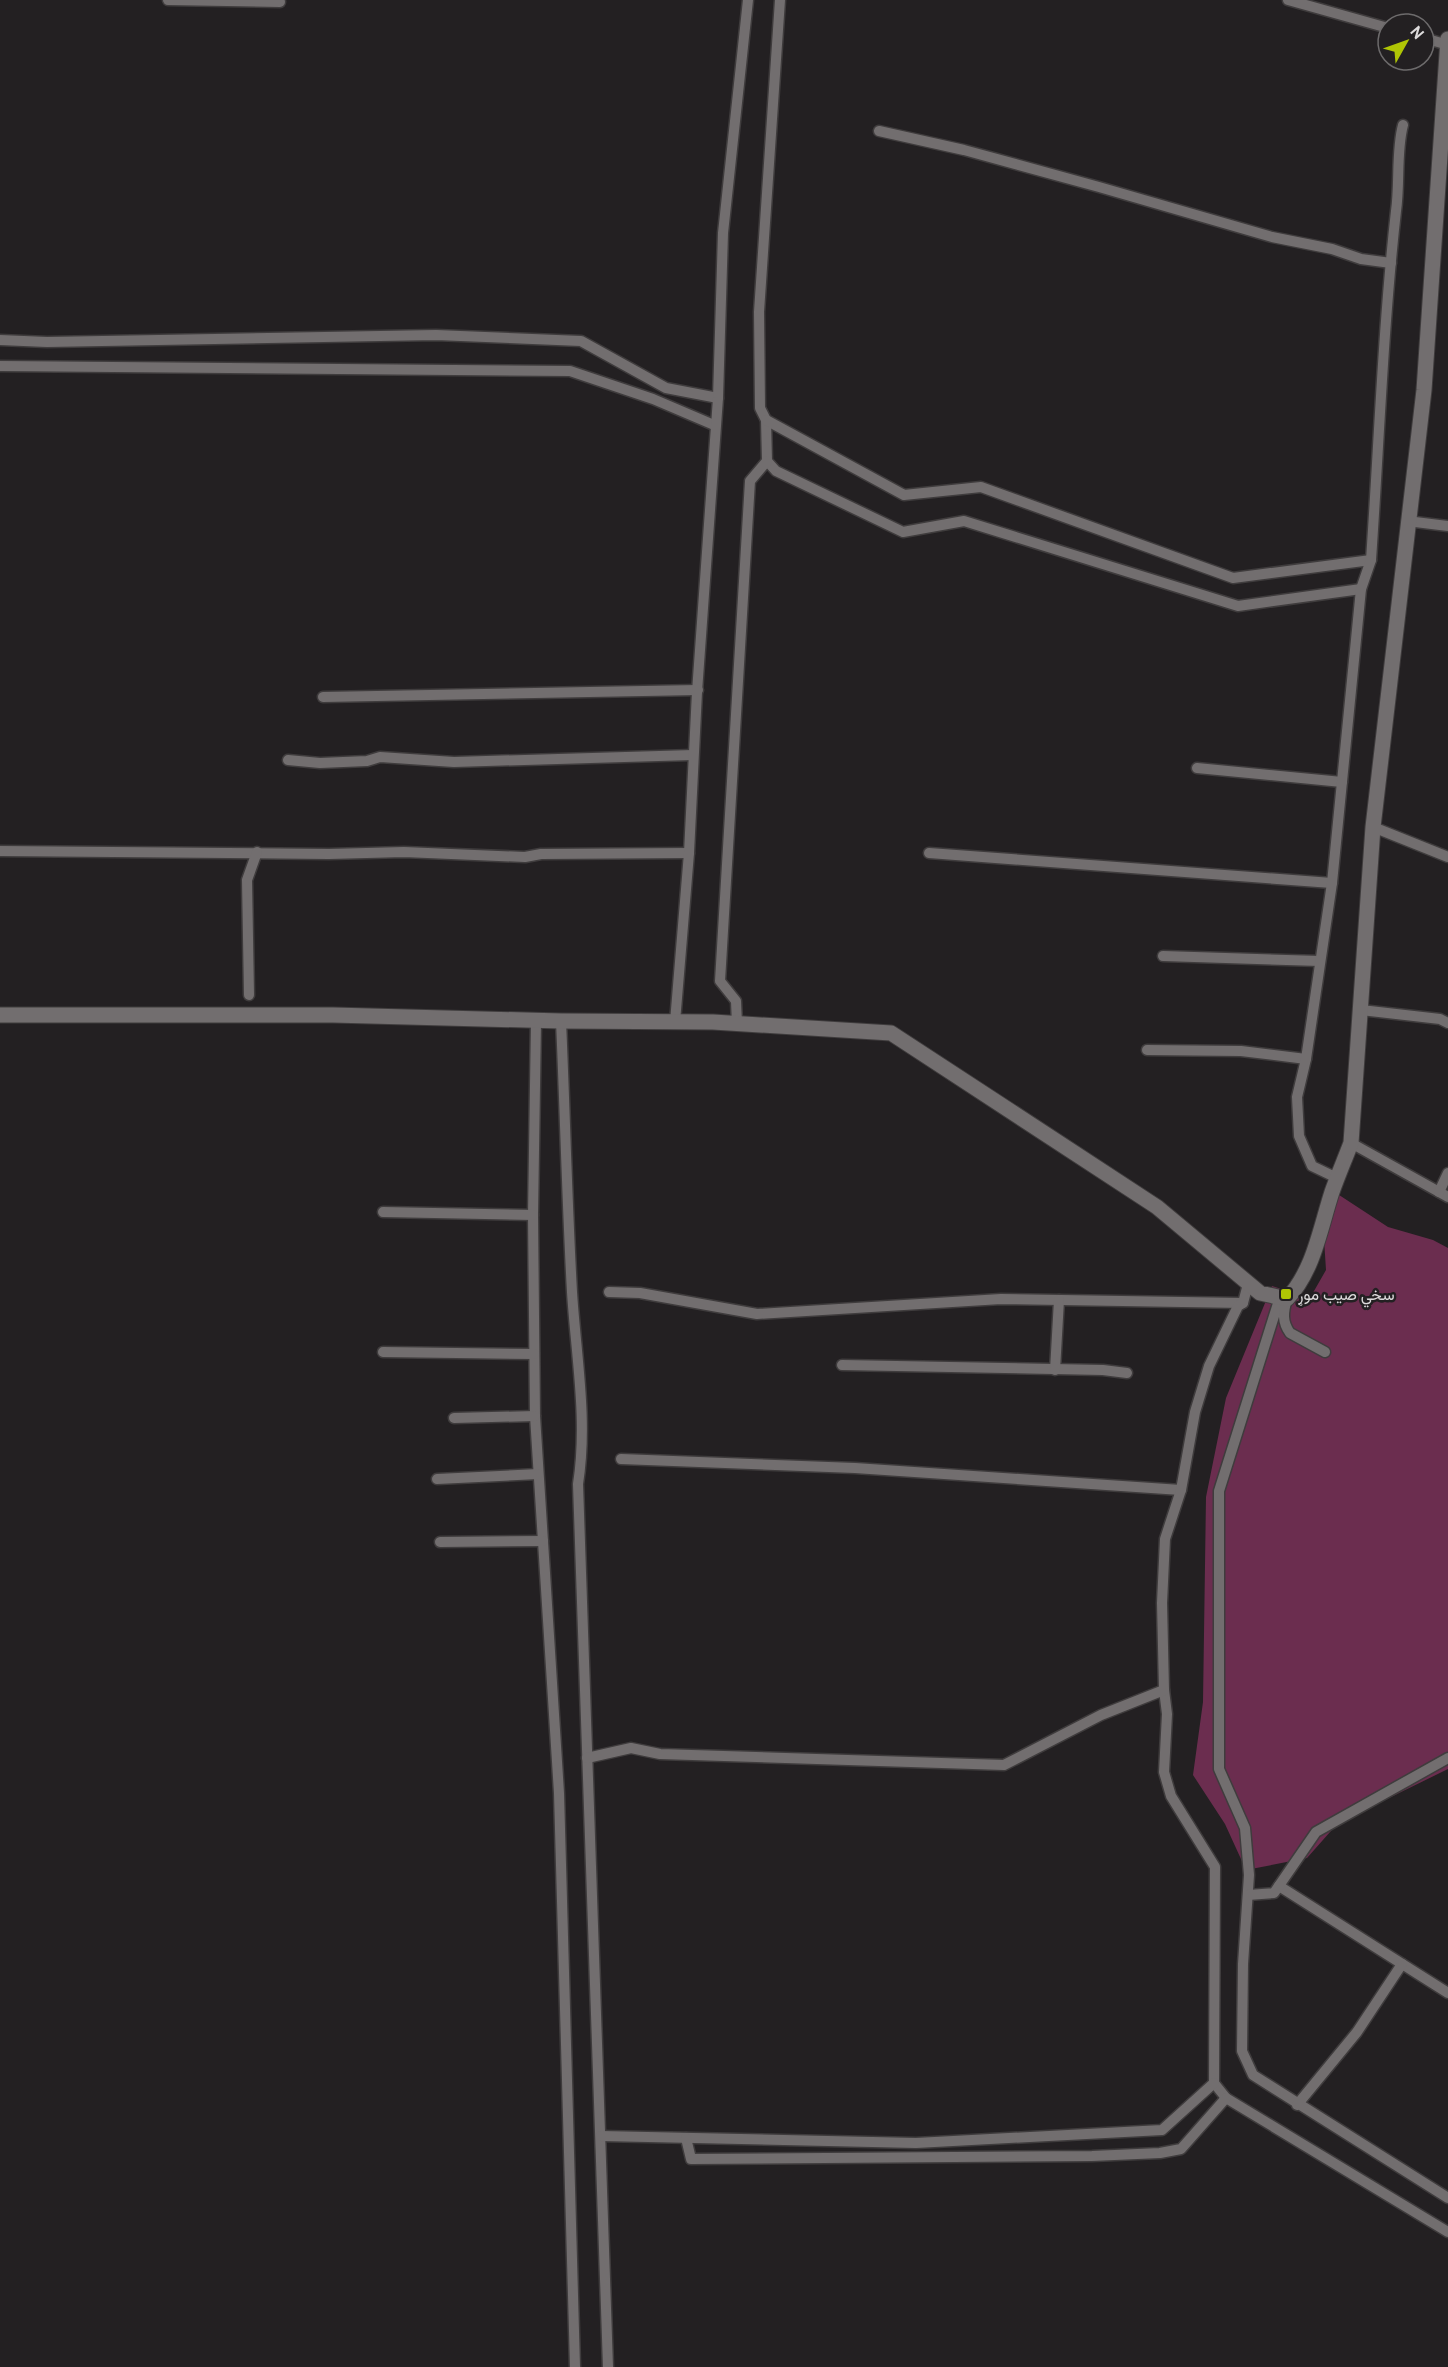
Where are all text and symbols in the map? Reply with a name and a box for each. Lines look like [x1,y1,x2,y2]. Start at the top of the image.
north arrow [1376,12,1436,72]
text: N [1405,23,1427,44]
place label: سخي صیب موړ [1297,1286,1395,1308]
marker: سخي صیب موړ [1279,1287,1293,1301]

